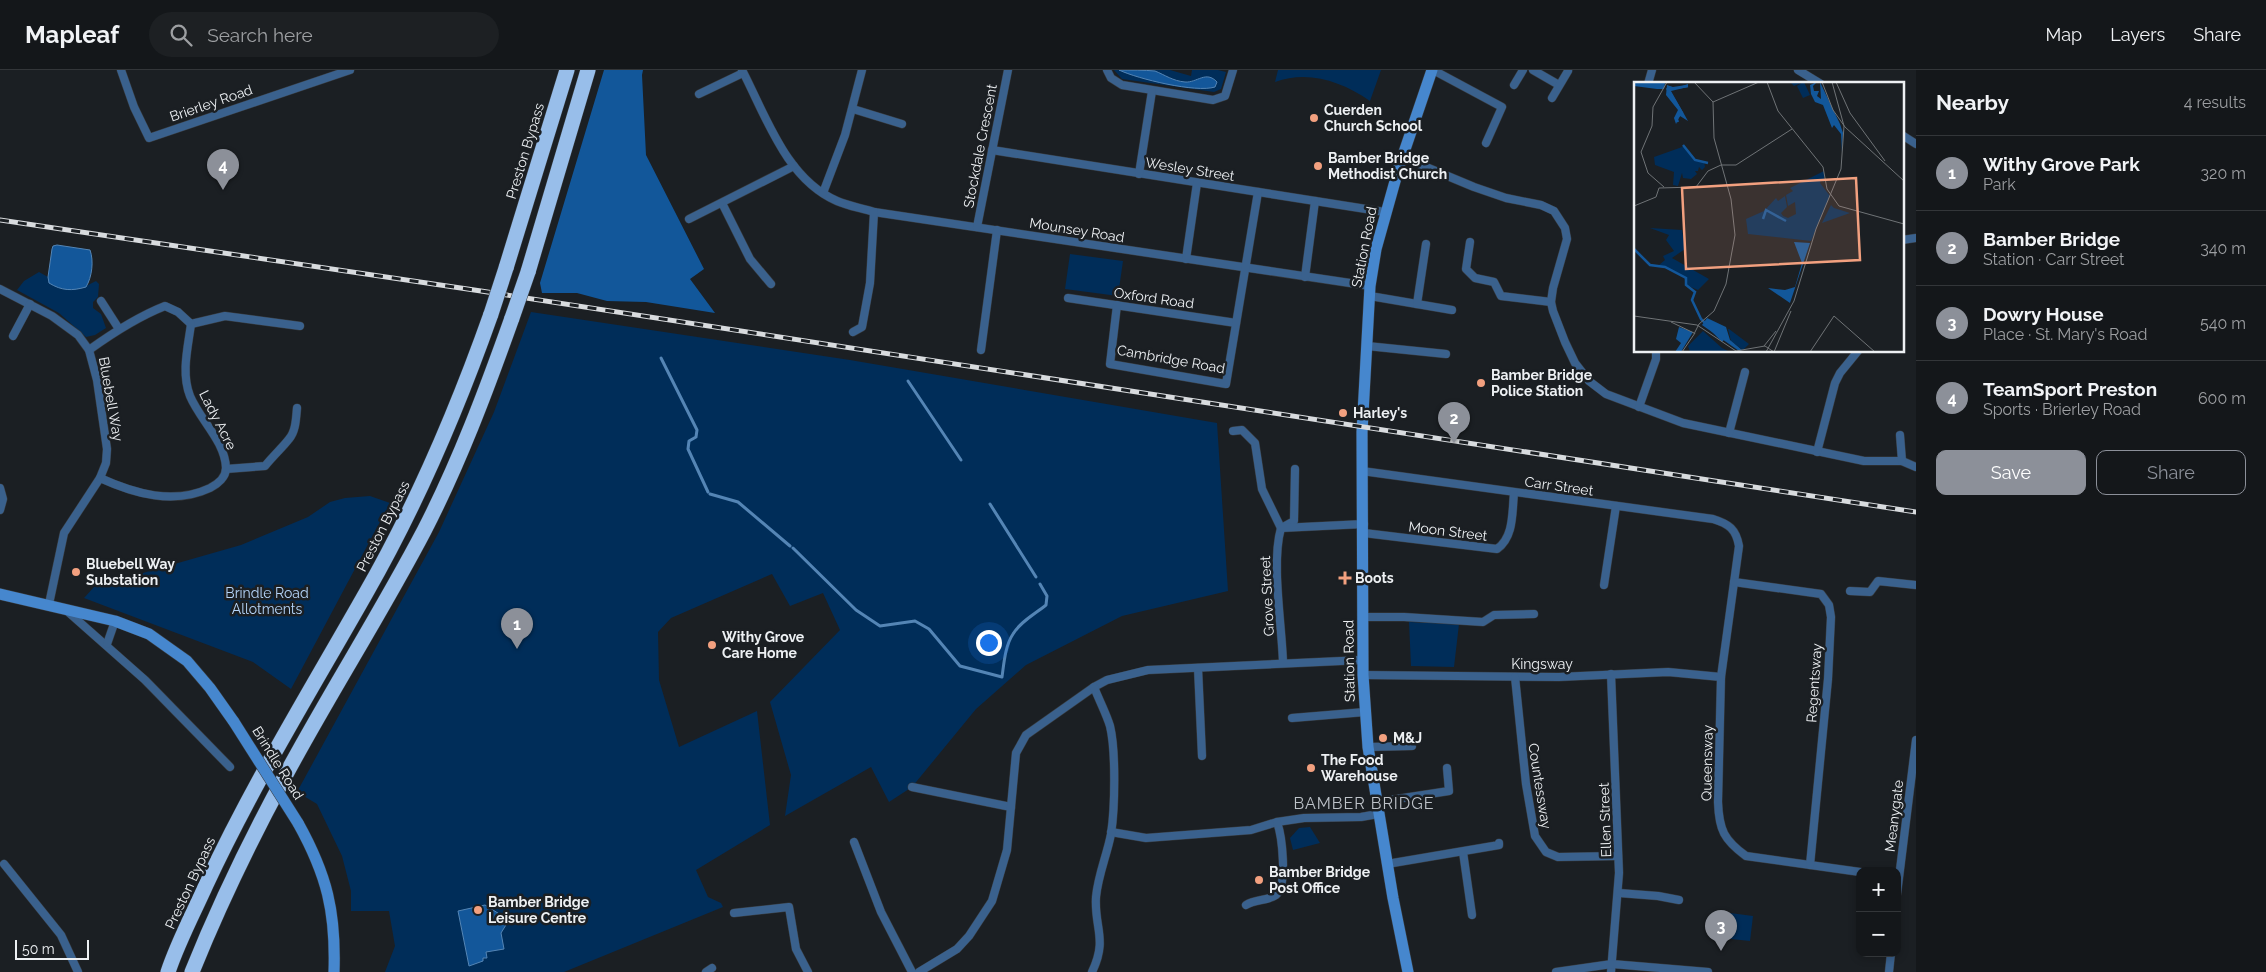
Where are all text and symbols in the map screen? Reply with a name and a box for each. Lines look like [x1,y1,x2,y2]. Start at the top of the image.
search box [149,12,499,57]
text: Mapleaf [25,20,119,49]
icon: search [167,21,195,49]
text: Search here [207,24,313,46]
text: Map [2046,24,2082,45]
text: Layers [2110,24,2165,45]
text: Share [2193,24,2241,45]
street label: Brierley Road [167,81,255,125]
street label: Stockdale Crescent [960,82,1000,209]
inset map [1634,82,1904,352]
text: Nearby [1936,90,2009,115]
text: 4 results [2184,93,2246,112]
street label: Preston Bypass [503,101,547,201]
place label: Cuerden Church School [1324,102,1423,134]
marker: Cuerden Church School [1308,112,1320,124]
pin: 4 [207,149,239,190]
place label: Bamber Bridge Methodist Church [1328,150,1447,182]
text: Withy Grove Park [1983,153,2140,175]
street label: Wesley Street [1144,154,1236,184]
marker: Bamber Bridge Methodist Church [1312,160,1324,172]
text: 1 [1948,164,1956,183]
text: 320 m [2201,164,2246,183]
text: Park [1983,175,2016,194]
street label: Station Road [1348,205,1380,289]
street label: Mounsey Road [1028,215,1126,245]
text: Bamber Bridge [1983,228,2120,250]
text: 2 [1947,239,1957,258]
text: 340 m [2200,239,2246,258]
text: Station · Carr Street [1983,250,2124,269]
street label: Oxford Road [1113,284,1195,312]
text: Dowry House [1983,303,2104,325]
text: 3 [1948,314,1956,333]
text: 540 m [2200,314,2246,333]
text: Place · St. Mary's Road [1983,325,2148,344]
street label: Cambridge Road [1116,342,1226,376]
street label: Bluebell Way [96,355,126,443]
place label: Bamber Bridge Police Station [1491,367,1593,399]
marker: Bamber Bridge Police Station [1475,377,1487,389]
text: TeamSport Preston [1983,378,2157,400]
street label: Lady Acre [196,388,240,452]
text: 4 [1947,389,1957,408]
text: 600 m [2198,389,2246,408]
text: Sports · Brierley Road [1983,400,2141,419]
pin: 2 [1438,402,1470,443]
place label: Harley's [1353,405,1407,421]
marker: Harley's [1337,407,1349,419]
button: Save [1936,450,2086,495]
button: Share [2096,450,2246,495]
street label: Carr Street [1524,473,1595,499]
street label: Preston Bypass [353,478,413,574]
street label: Moon Street [1408,518,1489,544]
street label: Grove Street [1257,555,1277,637]
place label: Bluebell Way Substation [86,556,175,588]
marker: Bluebell Way Substation [70,566,82,578]
place label: Boots [1355,570,1394,586]
marker: Boots [1339,572,1351,584]
park label: Brindle Road Allotments [225,585,309,617]
pin: 1 [501,608,533,649]
street label: Station Road [1340,620,1358,702]
place label: Withy Grove Care Home [722,629,805,661]
your location [976,630,1002,656]
marker: Withy Grove Care Home [706,639,718,651]
street label: Regentsway [1803,642,1825,723]
street label: Kingsway [1511,656,1573,672]
street label: Brindle Road [249,723,307,803]
street label: Queensway [1698,724,1716,801]
place label: M&J [1393,730,1422,746]
marker: M&J [1377,732,1389,744]
street label: Countessway [1525,742,1555,830]
place label: The Food Warehouse [1321,752,1398,784]
marker: The Food Warehouse [1305,762,1317,774]
street label: Meanygate [1882,779,1906,853]
street label: Ellen Street [1596,782,1614,858]
district label: BAMBER BRIDGE [1294,794,1434,813]
street label: Preston Bypass [162,834,218,932]
place label: Bamber Bridge Post Office [1269,864,1371,896]
map controls [1856,867,1901,957]
button: + [1856,867,1901,912]
marker: Bamber Bridge Post Office [1253,874,1265,886]
place label: Bamber Bridge Leisure Centre [488,894,590,926]
marker: Bamber Bridge Leisure Centre [472,904,484,916]
pin: 3 [1705,910,1737,951]
button: − [1856,912,1901,957]
scale bar [15,937,89,960]
text: 50 m [22,941,55,957]

